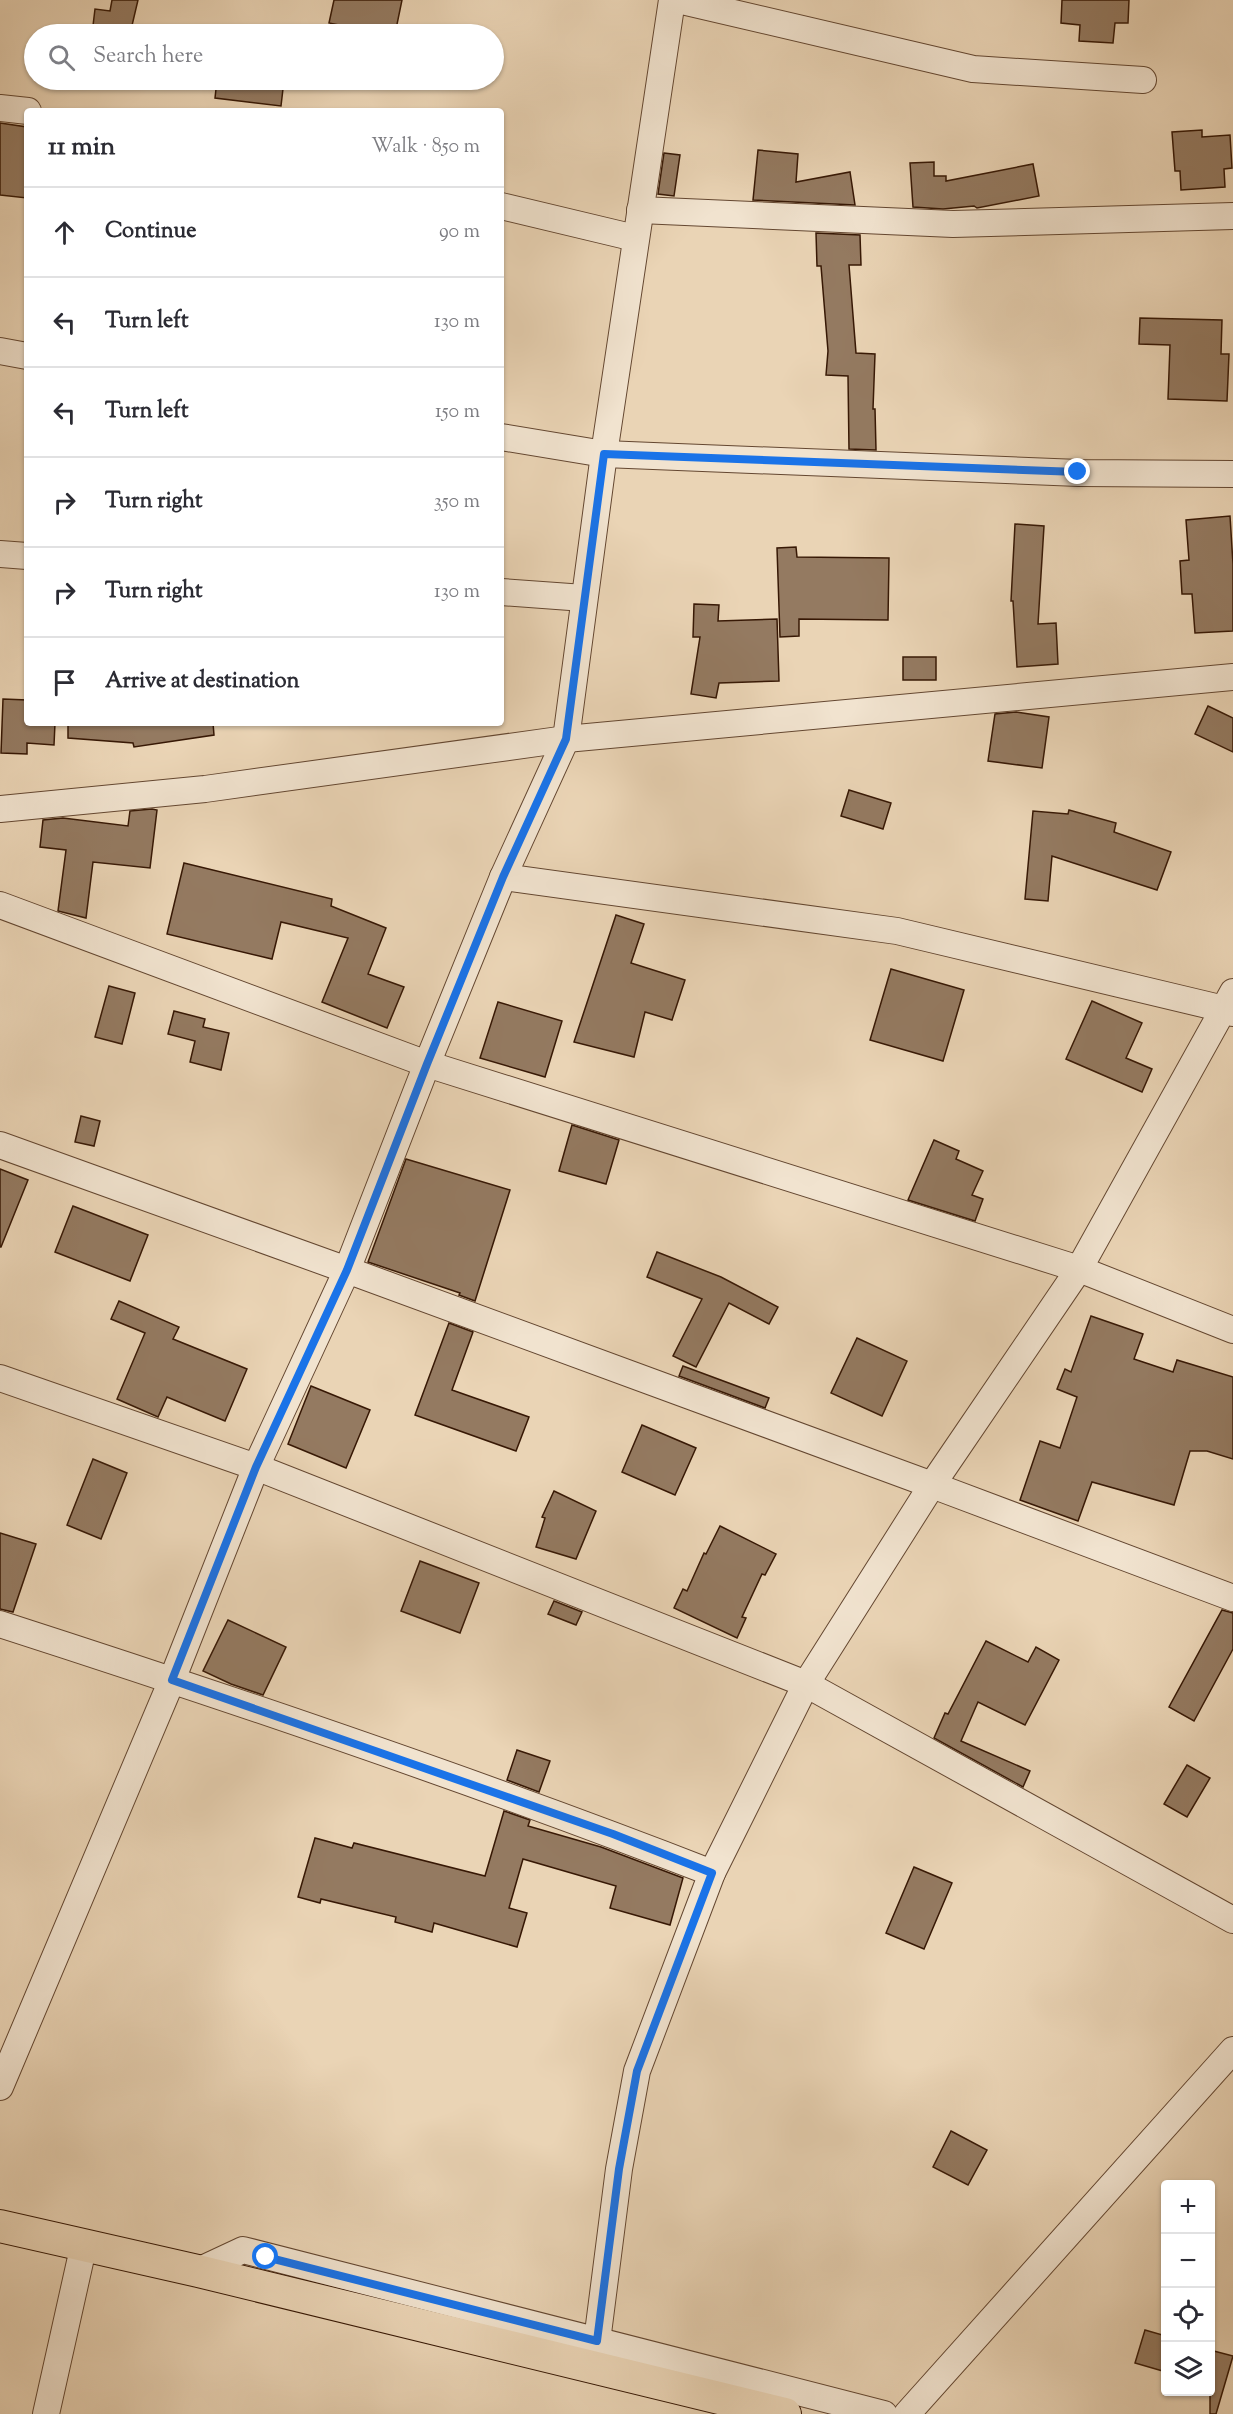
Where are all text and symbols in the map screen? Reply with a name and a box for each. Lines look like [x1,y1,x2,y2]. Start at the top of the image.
search box [24,24,504,90]
icon: search [45,41,78,74]
text: Search here [93,41,203,73]
text: 11 min [48,129,115,166]
text: Walk · 850 m [371,133,480,162]
icon: ahead [48,216,81,249]
text: Continue [105,216,196,248]
text: 90 m [439,218,480,247]
icon: left [48,306,81,339]
text: Turn left [105,306,188,338]
text: 130 m [434,308,480,337]
icon: left [48,396,81,429]
text: Turn left [105,396,188,428]
text: 150 m [435,398,480,427]
route end [1064,458,1090,484]
icon: right [48,486,81,519]
text: Turn right [105,486,202,518]
text: 350 m [434,488,480,517]
icon: right [48,576,81,609]
text: Turn right [105,576,202,608]
text: 130 m [434,578,480,607]
icon: arrive [48,666,81,699]
text: Arrive at destination [105,666,300,698]
map controls [1161,2180,1215,2396]
button: + [1161,2180,1215,2234]
button: − [1161,2234,1215,2288]
route start [252,2243,278,2269]
button: locate [1161,2288,1215,2342]
button: layers [1161,2342,1215,2396]

